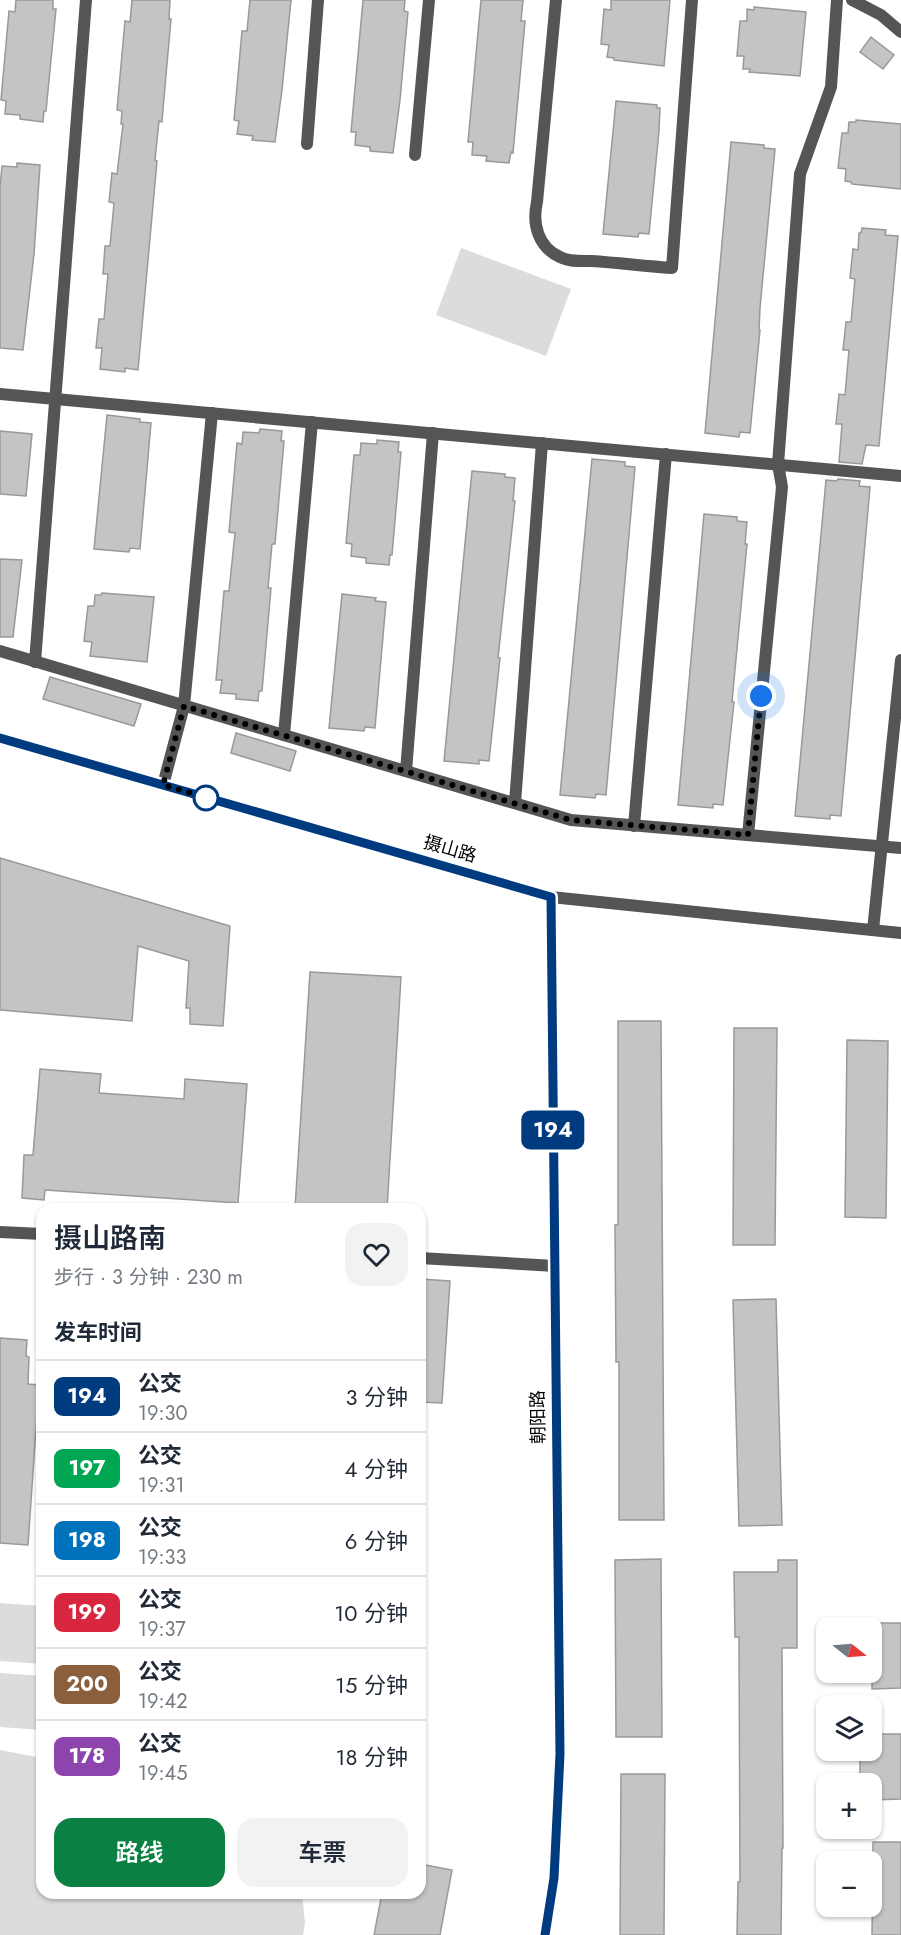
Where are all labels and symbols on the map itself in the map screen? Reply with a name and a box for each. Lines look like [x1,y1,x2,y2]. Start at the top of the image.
your location [746,681,776,711]
unlabelled marker [193,785,219,811]
street label: 摄山路 [420,829,480,869]
line badge: 194 [518,1110,588,1150]
street label: 朝阳路 [525,1390,551,1444]
north arrow [816,1617,882,1683]

